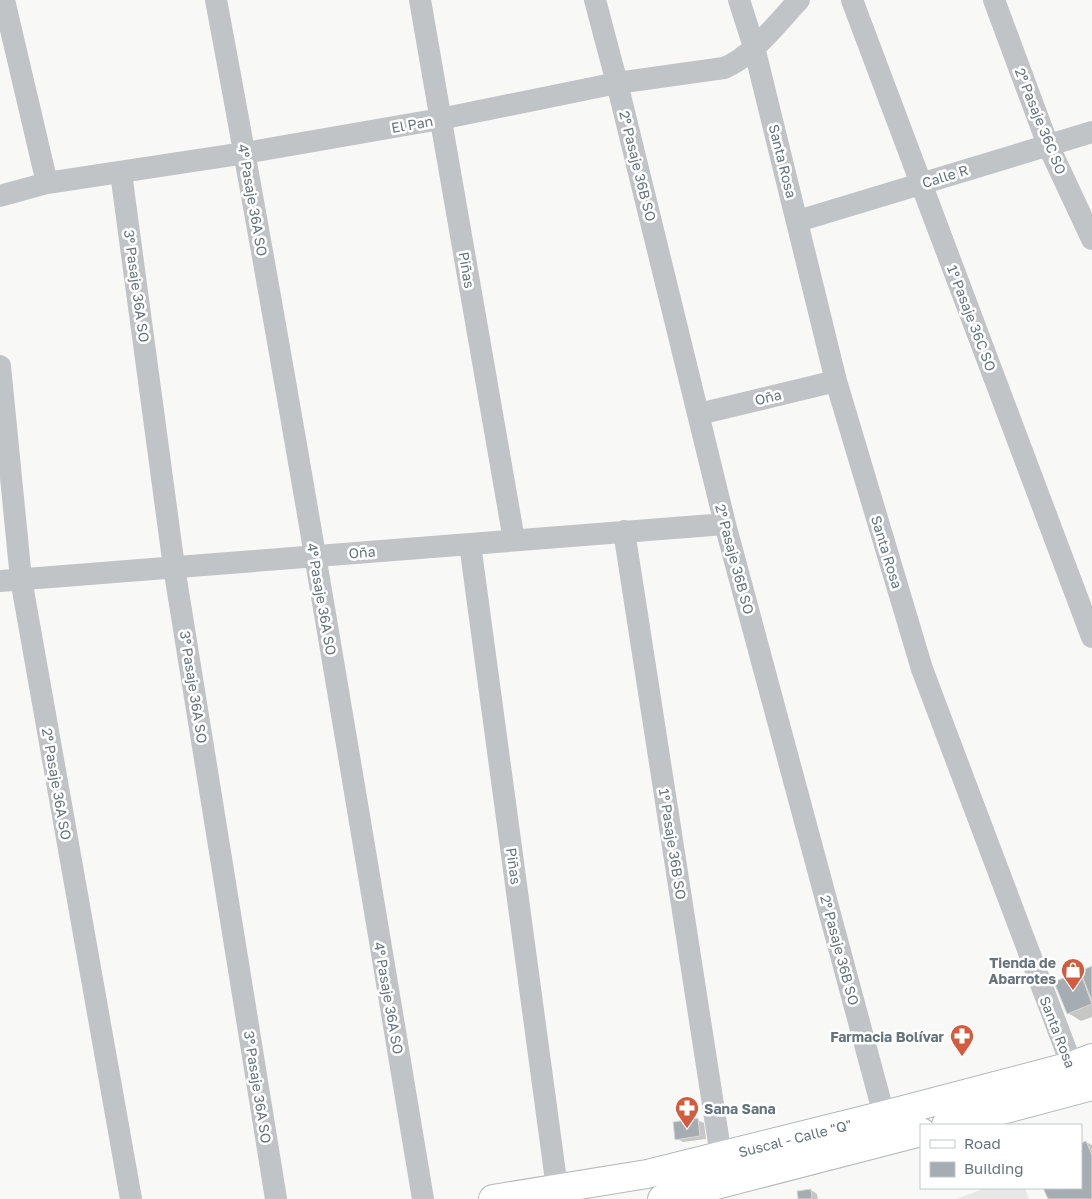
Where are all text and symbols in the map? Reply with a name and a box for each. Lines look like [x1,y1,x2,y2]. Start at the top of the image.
street label: 2º Pasaje 36C SO [1012,65,1070,177]
street label: 2º Pasaje 36B SO [616,109,660,223]
street label: El Pan [390,112,434,136]
street label: Santa Rosa [766,122,800,200]
street label: 4º Pasaje 36A SO [235,142,271,258]
street label: Calle R [920,161,970,191]
street label: 3º Pasaje 36A SO [121,229,153,343]
street label: Piñas [455,250,479,290]
street label: 1º Pasaje 36C SO [944,263,1000,373]
street label: Oña [753,385,783,409]
street label: 2º Pasaje 36B SO [712,502,758,616]
street label: Santa Rosa [868,513,906,591]
street label: 4º Pasaje 36A SO [304,541,340,657]
street label: Oña [348,543,376,561]
street label: 3º Pasaje 36A SO [177,630,211,744]
street label: 2º Pasaje 36A SO [39,727,75,841]
street label: 1º Pasaje 36B SO [656,787,690,901]
street label: Piñas [503,847,525,885]
street label: 2º Pasaje 36B SO [817,893,863,1007]
street label: 4º Pasaje 36A SO [371,940,407,1056]
place label: Tienda de Abarrotes [989,954,1056,987]
shop icon: Tienda de Abarrotes [1060,957,1086,991]
street label: Santa Rosa [1037,994,1079,1070]
pharmacy icon: Farmacia Bolívar [949,1023,975,1057]
place label: Farmacia Bolívar [830,1028,945,1045]
street label: 3º Pasaje 36A SO [241,1030,275,1144]
pharmacy icon: Sana Sana [674,1095,700,1129]
place label: Sana Sana [704,1100,776,1117]
street label: Suscal - Calle "Q" [736,1116,854,1160]
legend [920,1124,1082,1189]
text: Road [964,1134,1001,1152]
text: Building [964,1159,1024,1177]

